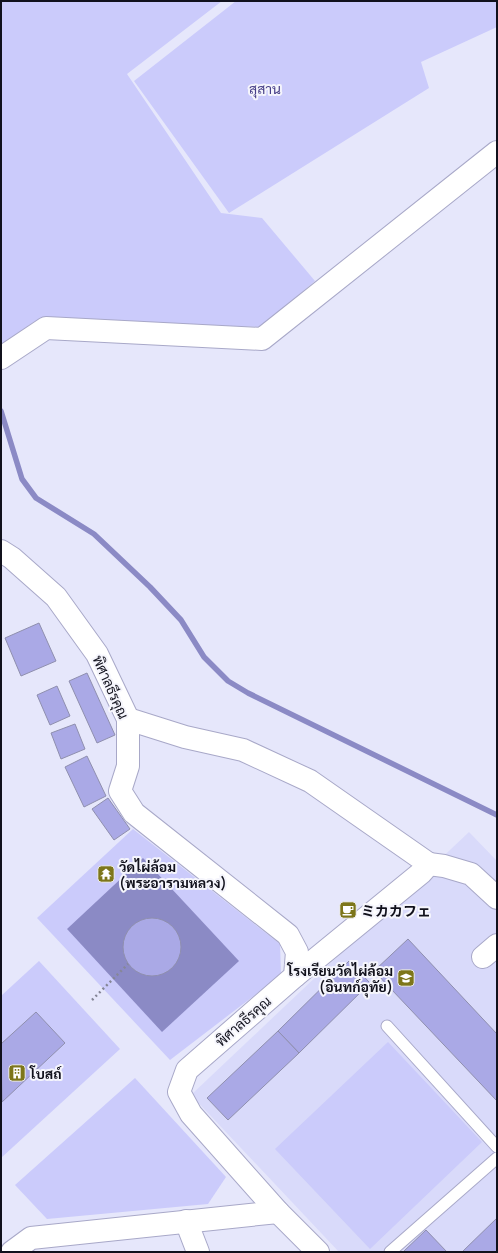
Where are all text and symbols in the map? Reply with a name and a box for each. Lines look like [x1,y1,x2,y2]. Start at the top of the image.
park label: สุสาน [249,79,281,99]
street label: พิศาลธีรคุณ [88,652,133,722]
place label: วัดไผ่ล้อม (พระอารามหลวง) [119,857,227,892]
temple icon: วัดไผ่ล้อม (พระอารามหลวง) [96,864,116,884]
cafe icon: ミカカフェ [338,900,358,920]
place label: ミカカフェ [361,901,431,920]
place label: โรงเรียนวัดไผ่ล้อม (อินทก์อุทัย) [287,961,393,998]
school or university icon: โรงเรียนวัดไผ่ล้อม (อินทก์อุทัย) [396,968,416,988]
street label: พิศาลธีรคุณ [211,992,275,1051]
building icon: โบสถ์ [7,1063,27,1083]
place label: โบสถ์ [29,1064,62,1083]

